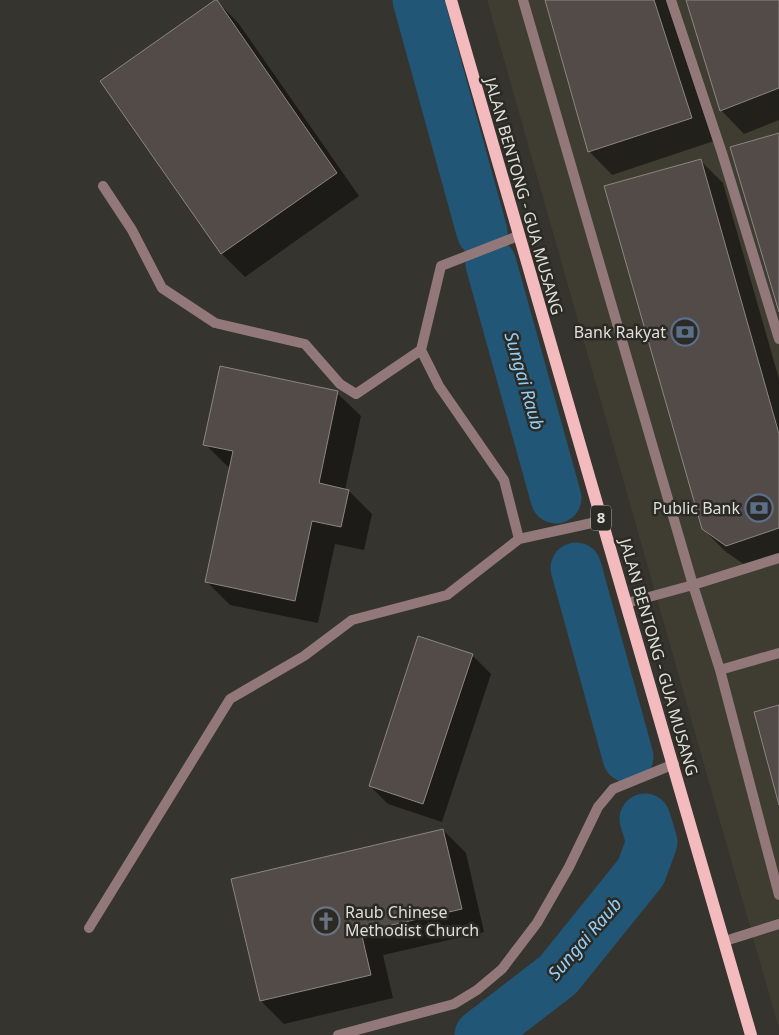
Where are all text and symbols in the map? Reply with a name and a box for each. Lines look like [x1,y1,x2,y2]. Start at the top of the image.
street label: JALAN BENTONG - GUA MUSANG [479,73,568,317]
bank icon: Bank Rakyat [670,317,700,347]
place label: Bank Rakyat [574,321,666,343]
water label: Sungai Raub [499,329,550,433]
bank icon: Public Bank [744,493,774,523]
place label: Public Bank [653,497,740,519]
road number: 8 [591,506,611,530]
street label: JALAN BENTONG - GUA MUSANG [614,534,703,778]
water label: Sungai Raub [542,892,627,984]
place label: Raub Chinese Methodist Church [345,901,479,941]
church icon: Raub Chinese Methodist Church [311,906,341,936]

